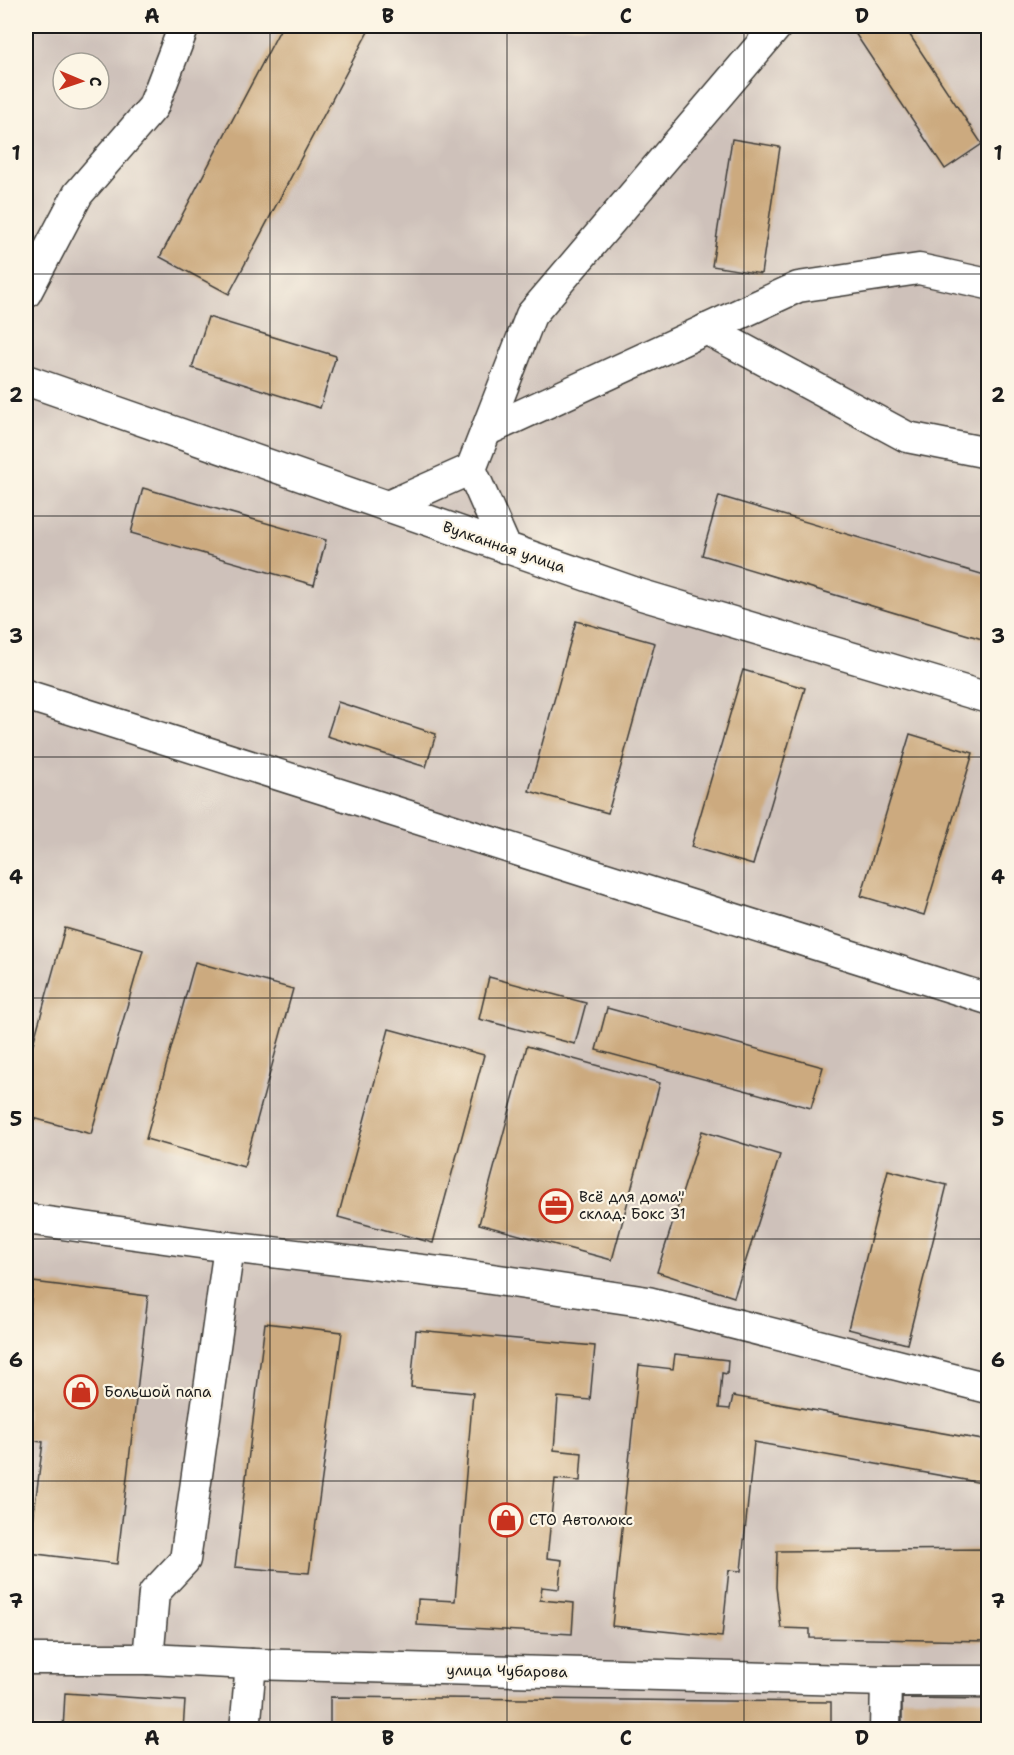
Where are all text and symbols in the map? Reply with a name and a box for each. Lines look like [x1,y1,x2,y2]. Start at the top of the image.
text: A [144,3,160,29]
text: B [382,3,394,29]
text: C [620,3,632,29]
text: D [855,3,869,29]
north arrow [51,51,111,111]
text: С [85,76,106,87]
text: 1 [11,140,21,166]
text: 1 [993,140,1003,166]
text: 2 [9,382,23,408]
text: 2 [991,382,1005,408]
street label: Вулканная улица [440,517,569,578]
text: 3 [9,623,23,649]
text: 3 [991,623,1005,649]
text: 4 [9,864,23,890]
text: 4 [991,864,1005,890]
text: 5 [10,1106,22,1132]
text: 5 [992,1106,1004,1132]
place label: Всё для дома" склад. Бокс 31 [579,1187,686,1224]
office icon: Всё для дома" склад. Бокс 31 [538,1188,574,1224]
text: 6 [9,1347,23,1373]
text: 6 [991,1347,1005,1373]
shop icon: Большой папа [63,1374,99,1410]
place label: Большой папа [104,1382,212,1402]
shop icon: СТО Автолюкс [488,1502,524,1538]
place label: СТО Автолюкс [529,1510,633,1530]
text: 7 [9,1588,23,1614]
text: 7 [991,1588,1005,1614]
street label: улица Чубарова [446,1660,568,1682]
text: A [144,1725,160,1751]
text: B [382,1725,394,1751]
text: C [620,1725,632,1751]
text: D [855,1725,869,1751]

